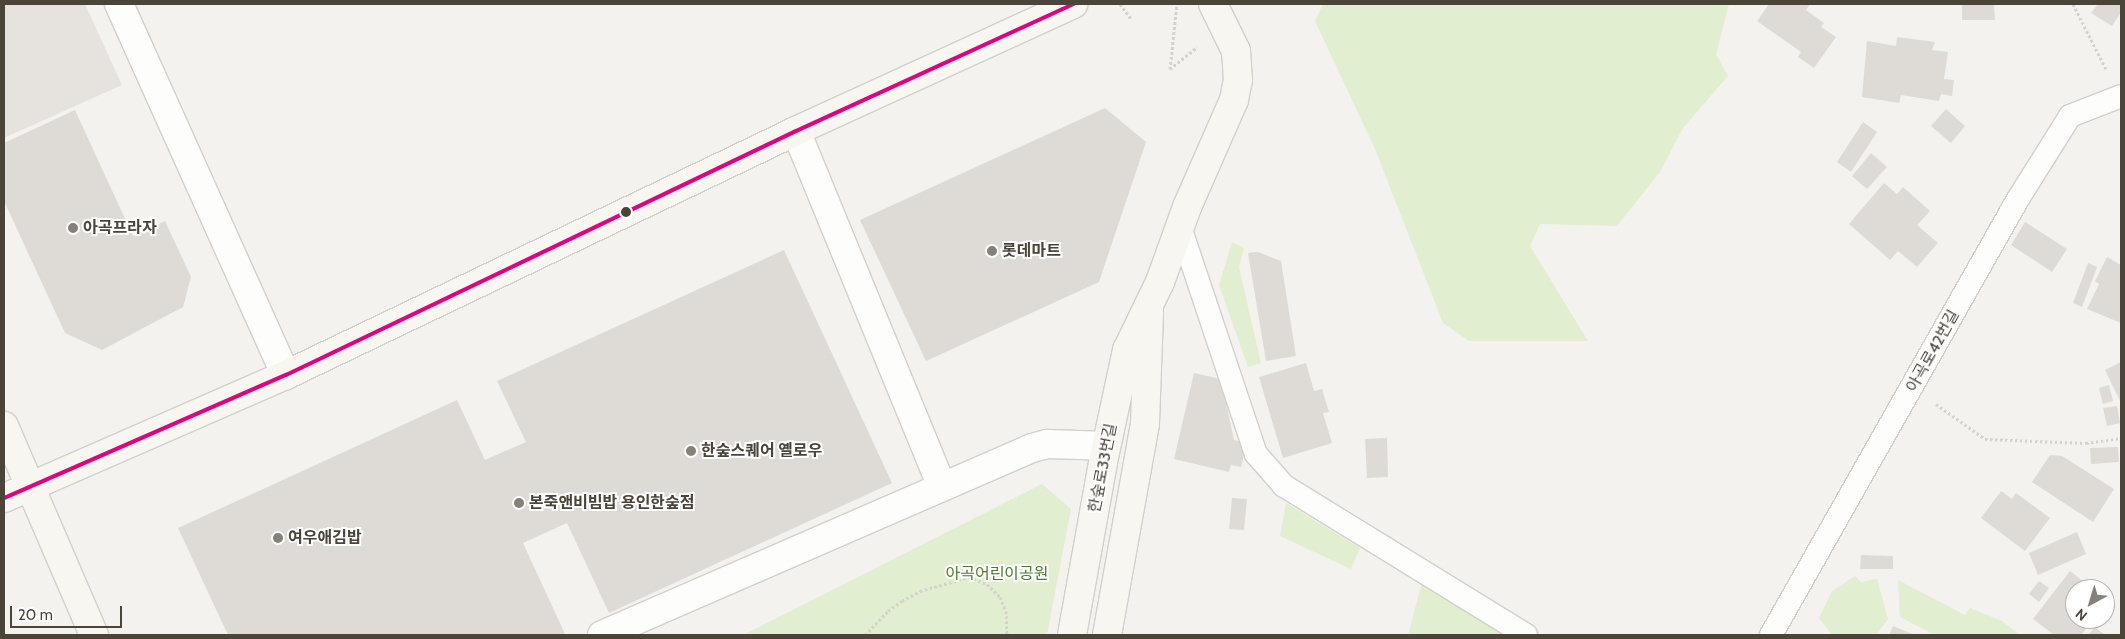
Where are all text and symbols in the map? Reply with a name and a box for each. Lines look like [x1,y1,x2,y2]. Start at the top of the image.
unlabelled marker [621,207,631,217]
place label: 아곡프라자 [83,218,157,238]
marker: 아곡프라자 [67,222,79,234]
place label: 롯데마트 [1002,241,1061,261]
marker: 롯데마트 [986,245,998,257]
street label: 아곡로42번길 [1902,306,1964,396]
street label: 한숲로33번길 [1085,422,1121,514]
place label: 한숲스퀘어 옐로우 [701,441,822,461]
marker: 한숲스퀘어 옐로우 [685,445,697,457]
place label: 본죽앤비빔밥 용인한숲점 [529,493,695,513]
marker: 본죽앤비빔밥 용인한숲점 [513,497,525,509]
place label: 여우애김밥 [288,528,362,548]
marker: 여우애김밥 [272,532,284,544]
park label: 아곡어린이공원 [945,564,1049,584]
north arrow [2065,579,2115,629]
scale bar [12,596,125,628]
text: N [2072,605,2091,625]
text: 20 m [18,606,53,624]

